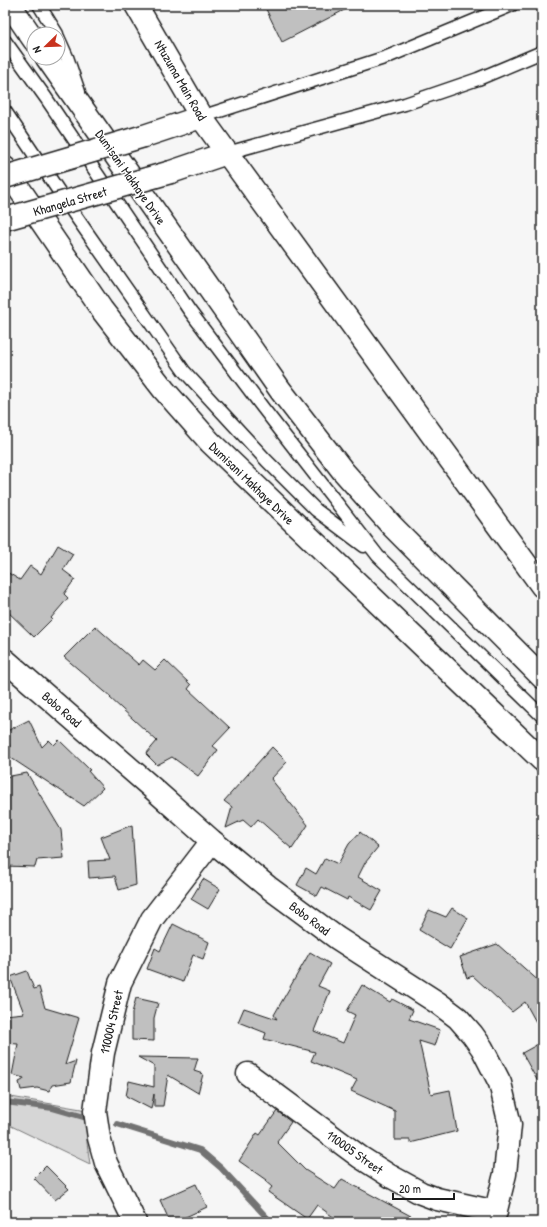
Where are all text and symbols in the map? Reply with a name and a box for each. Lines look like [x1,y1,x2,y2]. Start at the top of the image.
north arrow [26,26,66,66]
street label: Ntuzuma Main Road [151,36,211,124]
text: N [29,44,44,55]
street label: Dumisani Makhaye Drive [92,126,170,228]
street label: Khangela Street [31,182,110,220]
street label: Dumisani Makhaye Drive [205,438,299,528]
street label: Bobo Road [38,687,86,731]
street label: Bobo Road [286,897,334,939]
street label: 110004 Street [95,988,127,1056]
street label: 110005 Street [323,1126,387,1179]
scale bar [393,1175,454,1201]
text: 20 m [399,1180,421,1197]

